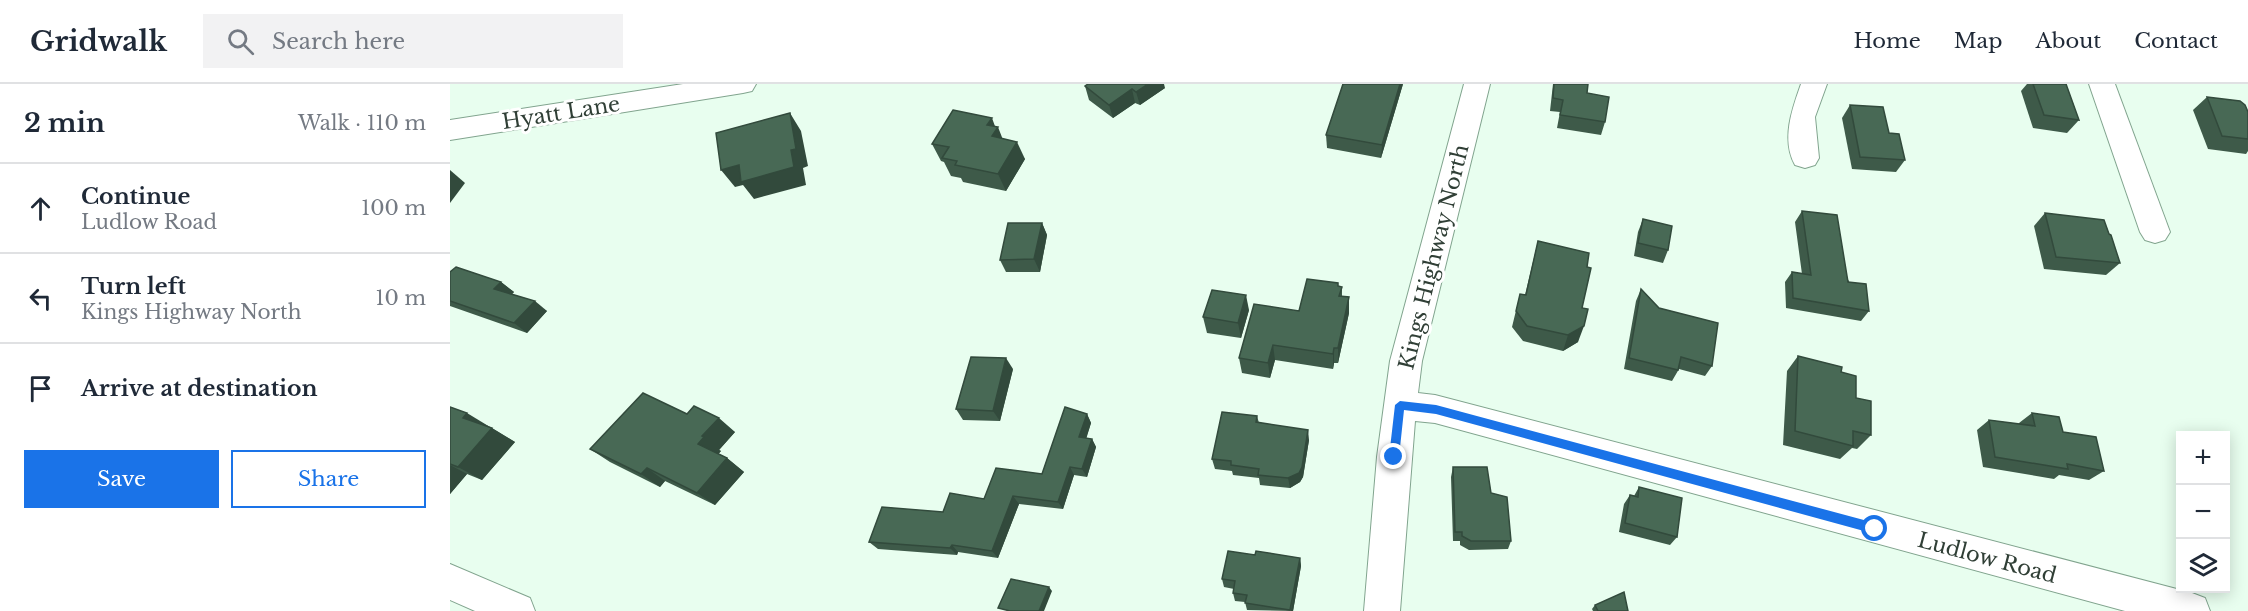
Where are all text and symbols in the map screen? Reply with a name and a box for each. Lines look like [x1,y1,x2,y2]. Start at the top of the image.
search box [203,14,623,68]
text: Gridwalk [30,24,167,59]
icon: search [224,25,257,58]
text: Search here [272,28,405,55]
text: Home [1854,28,1921,54]
text: Map [1954,28,2002,54]
text: About [2035,28,2101,54]
text: Contact [2134,28,2218,54]
street label: Hyatt Lane [500,91,622,135]
text: 2 min [24,107,105,139]
text: Walk · 110 m [298,111,426,135]
street label: Kings Highway North [1393,142,1475,372]
text: Continue [81,183,190,210]
icon: ahead [24,192,57,225]
text: 100 m [361,196,426,220]
text: Ludlow Road [81,210,217,234]
text: Turn left [81,273,186,300]
icon: left [24,282,57,315]
text: 10 m [376,286,426,310]
text: Kings Highway North [81,300,301,324]
icon: arrive [24,372,57,405]
text: Arrive at destination [81,375,318,402]
map controls [2176,431,2230,593]
button: + [2176,431,2230,485]
route end [1380,443,1406,469]
button: Save [24,450,219,508]
button: Share [231,450,426,508]
button: − [2176,485,2230,539]
route start [1861,515,1887,541]
street label: Ludlow Road [1915,527,2059,589]
button: layers [2176,539,2230,593]

